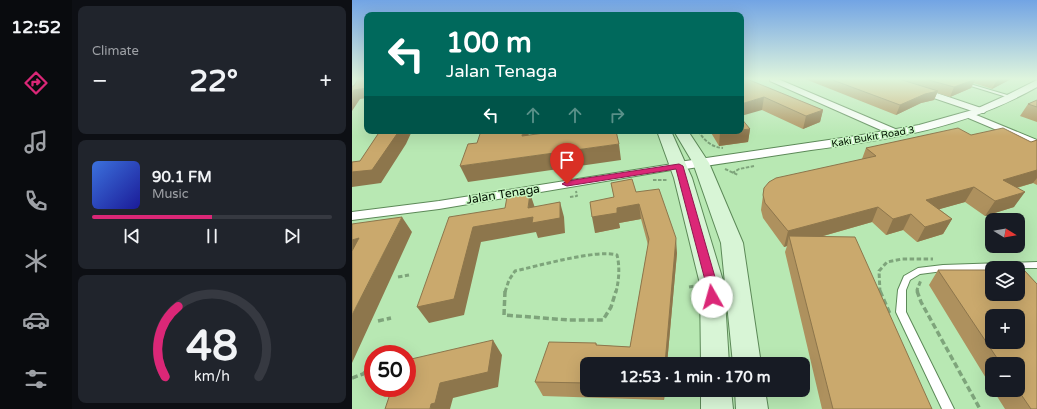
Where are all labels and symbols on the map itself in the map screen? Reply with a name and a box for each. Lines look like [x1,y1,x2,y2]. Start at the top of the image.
street label: Kaki Bukit Road 3 [831,124,915,150]
pin [550,143,584,184]
street label: Jalan Tenaga [465,181,541,207]
north arrow [985,213,1025,253]
position arrow [691,276,733,318]
speed limit sign: 50 [364,345,416,397]

